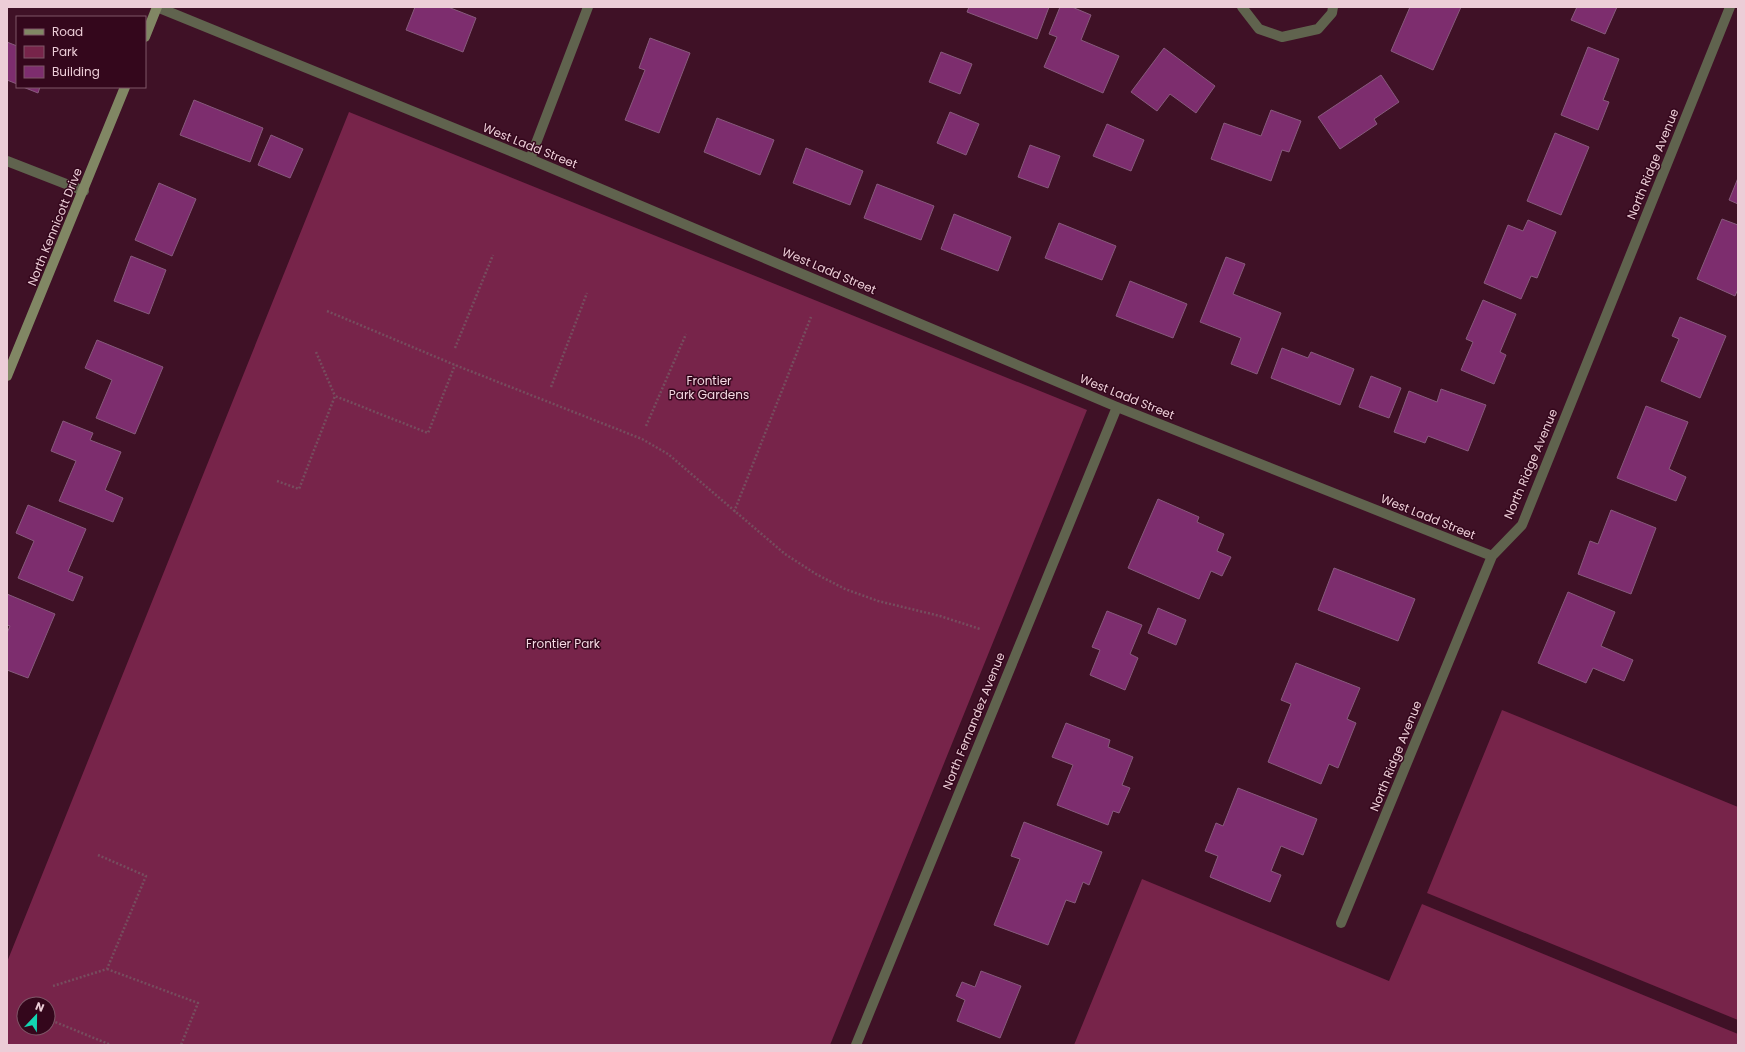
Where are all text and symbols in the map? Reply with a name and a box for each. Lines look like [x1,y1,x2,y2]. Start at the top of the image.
legend [16,16,146,88]
text: Road [52,23,83,40]
text: Park [52,43,79,60]
text: Building [52,63,100,80]
street label: North Ridge Avenue [1623,106,1683,222]
street label: West Ladd Street [480,119,580,172]
street label: North Kennicott Drive [23,165,86,288]
street label: West Ladd Street [779,243,879,298]
street label: West Ladd Street [1077,370,1177,423]
park label: Frontier Park Gardens [669,372,749,403]
street label: North Ridge Avenue [1500,406,1561,521]
street label: West Ladd Street [1378,490,1478,543]
park label: Frontier Park [526,635,601,652]
street label: North Fernandez Avenue [938,650,1009,792]
street label: North Ridge Avenue [1366,698,1426,814]
north arrow [16,996,56,1036]
text: N [33,998,47,1016]

